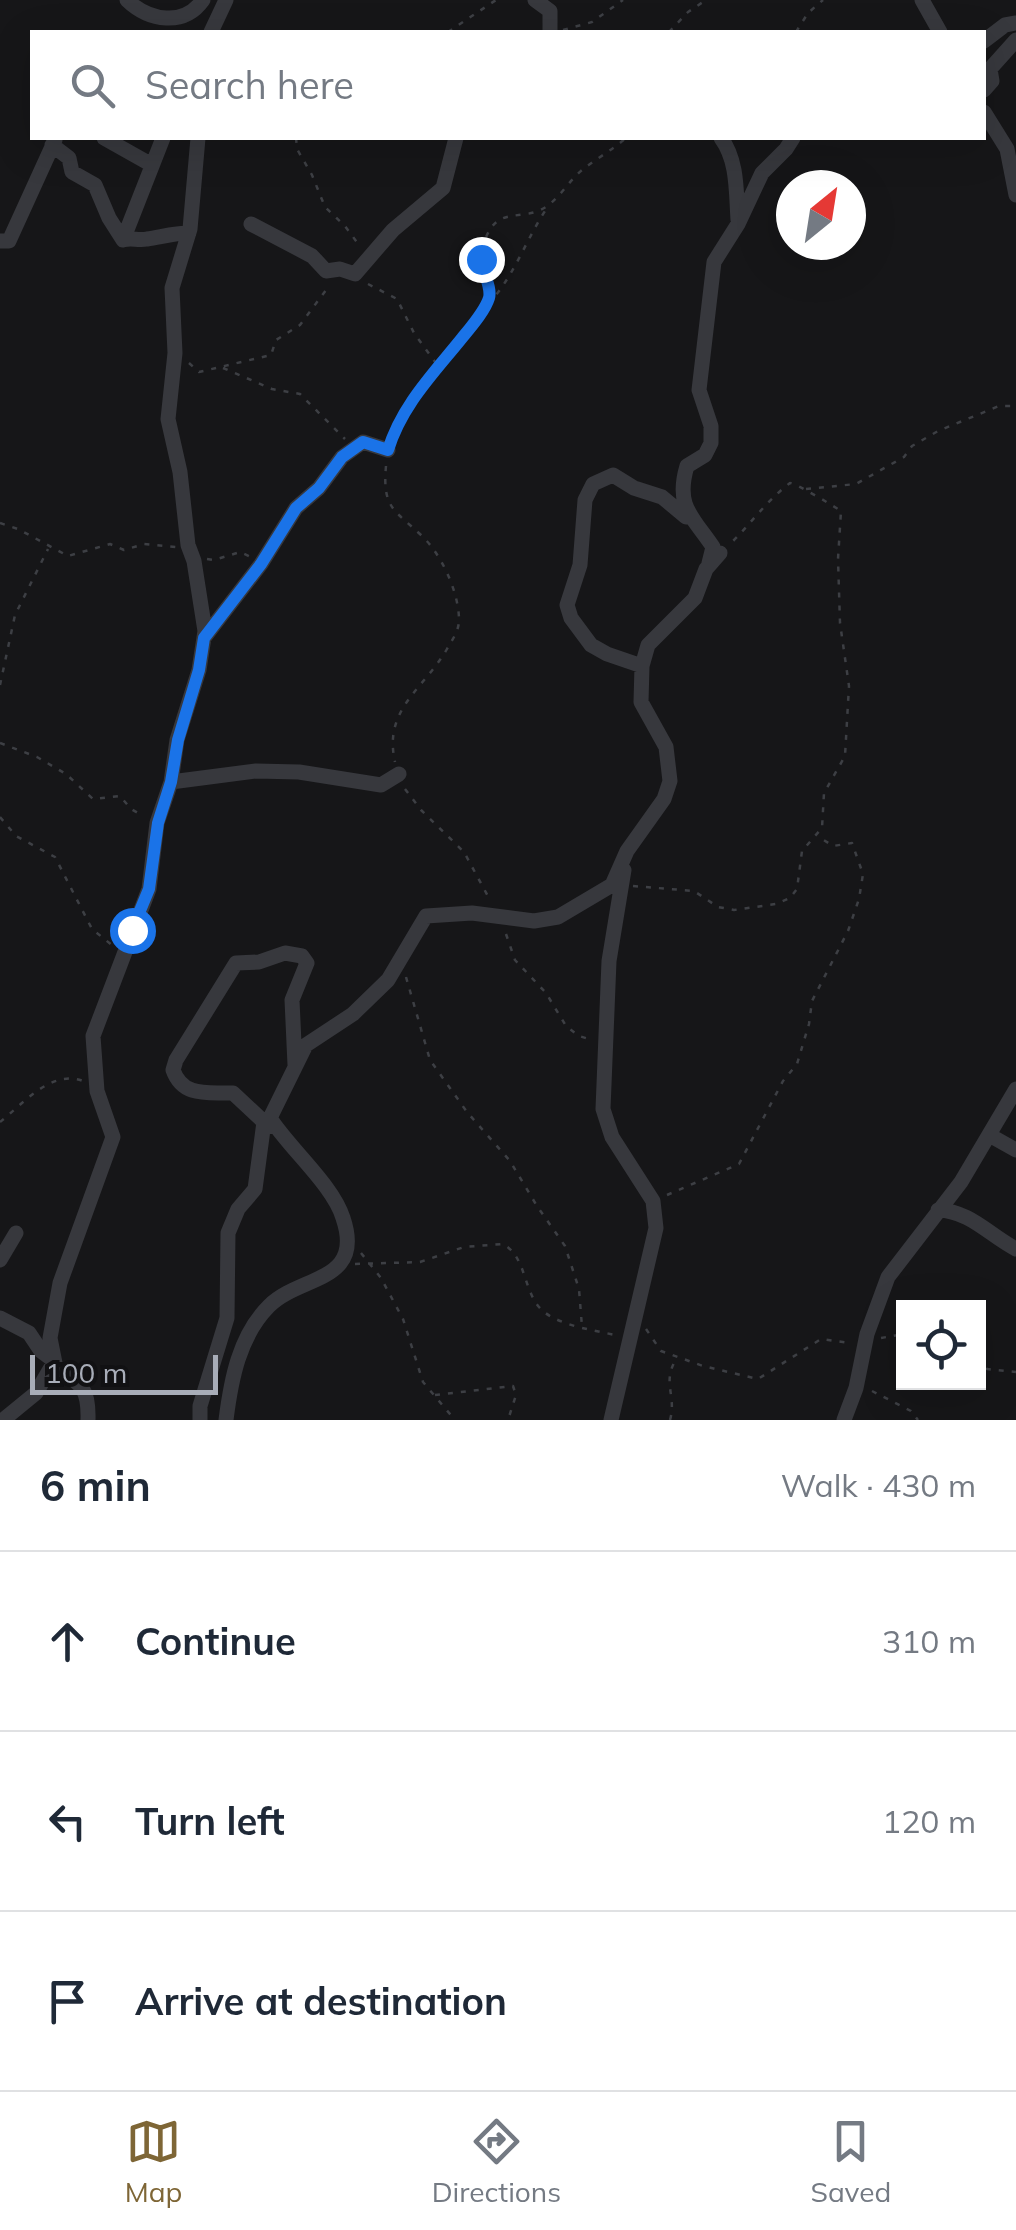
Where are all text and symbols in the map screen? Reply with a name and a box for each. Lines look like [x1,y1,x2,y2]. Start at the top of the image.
search box [30,30,986,140]
icon: search [65,58,120,113]
text: Search here [145,61,354,109]
north arrow [776,170,866,260]
route end [459,237,505,283]
route start [110,908,156,954]
map controls [896,1300,986,1390]
button: locate [896,1300,986,1390]
scale bar [30,1350,218,1394]
text: 100 m [45,1355,127,1390]
text: 6 min [40,1459,151,1512]
text: Walk · 430 m [781,1465,976,1505]
icon: ahead [40,1614,95,1669]
text: Continue [135,1617,296,1665]
text: 310 m [882,1621,976,1661]
icon: left [40,1794,95,1849]
text: Turn left [135,1797,285,1845]
text: 120 m [882,1801,976,1841]
icon: arrive [40,1974,95,2029]
text: Arrive at destination [135,1977,507,2025]
tab: Map [125,2114,182,2209]
tab: Directions [432,2114,561,2209]
tab: Saved [810,2114,891,2209]

